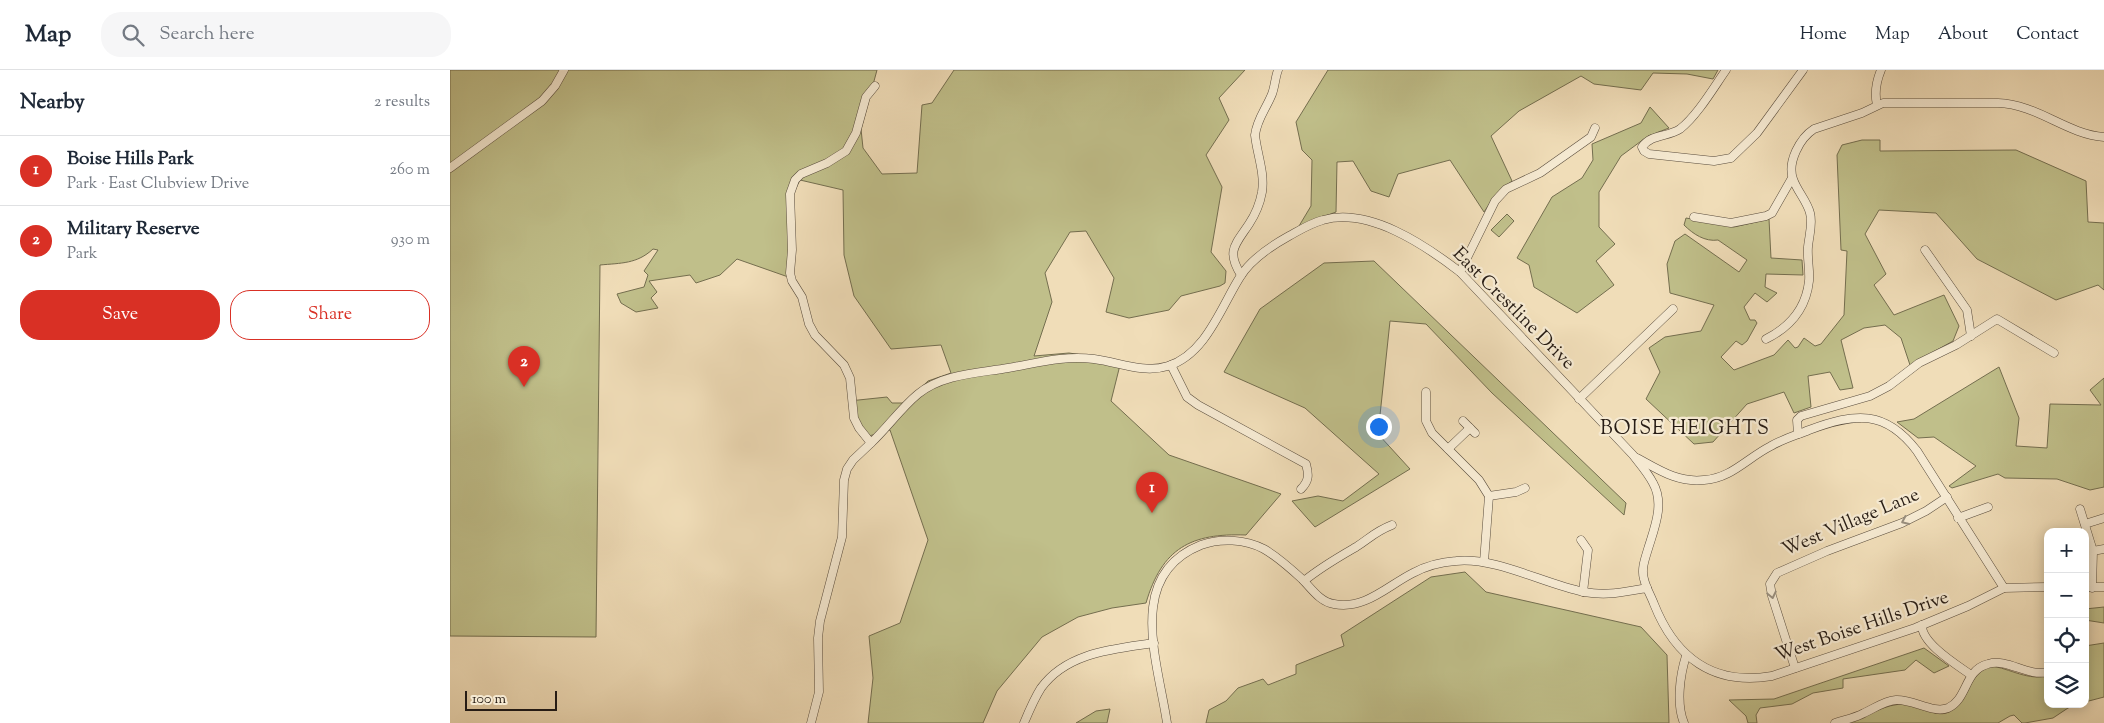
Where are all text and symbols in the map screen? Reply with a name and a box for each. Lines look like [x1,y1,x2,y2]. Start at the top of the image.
search box [101,12,451,57]
text: Map [25,18,71,52]
icon: search [119,21,147,49]
text: Search here [159,21,255,48]
text: Home [1800,22,1847,48]
text: Map [1875,22,1910,48]
text: About [1938,22,1988,48]
text: Contact [2016,22,2079,48]
text: Nearby [20,88,85,118]
text: 2 results [374,91,430,114]
text: Boise Hills Park [67,146,194,173]
text: 1 [33,159,39,182]
text: 260 m [389,159,430,182]
text: Park · East Clubview Drive [67,173,249,196]
text: Military Reserve [67,216,200,243]
text: 2 [32,229,40,252]
text: 930 m [391,229,430,252]
street label: East Crestline Drive [1446,242,1580,376]
text: Park [67,243,98,266]
button: Save [20,290,220,340]
button: Share [230,290,430,340]
pin: 2 [508,346,540,387]
your location [1366,414,1392,440]
district label: BOISE HEIGHTS [1600,415,1770,444]
pin: 1 [1136,472,1168,513]
street label: West Village Lane [1778,482,1924,564]
one-way arrow [1901,515,1910,526]
map controls [2044,528,2089,708]
button: + [2044,528,2089,573]
button: − [2044,573,2089,618]
street label: West Boise Hills Drive [1771,584,1953,669]
one-way arrow [1766,591,1777,599]
button: locate [2044,618,2089,663]
button: layers [2044,663,2089,708]
scale bar [465,688,558,711]
text: 100 m [472,690,506,710]

